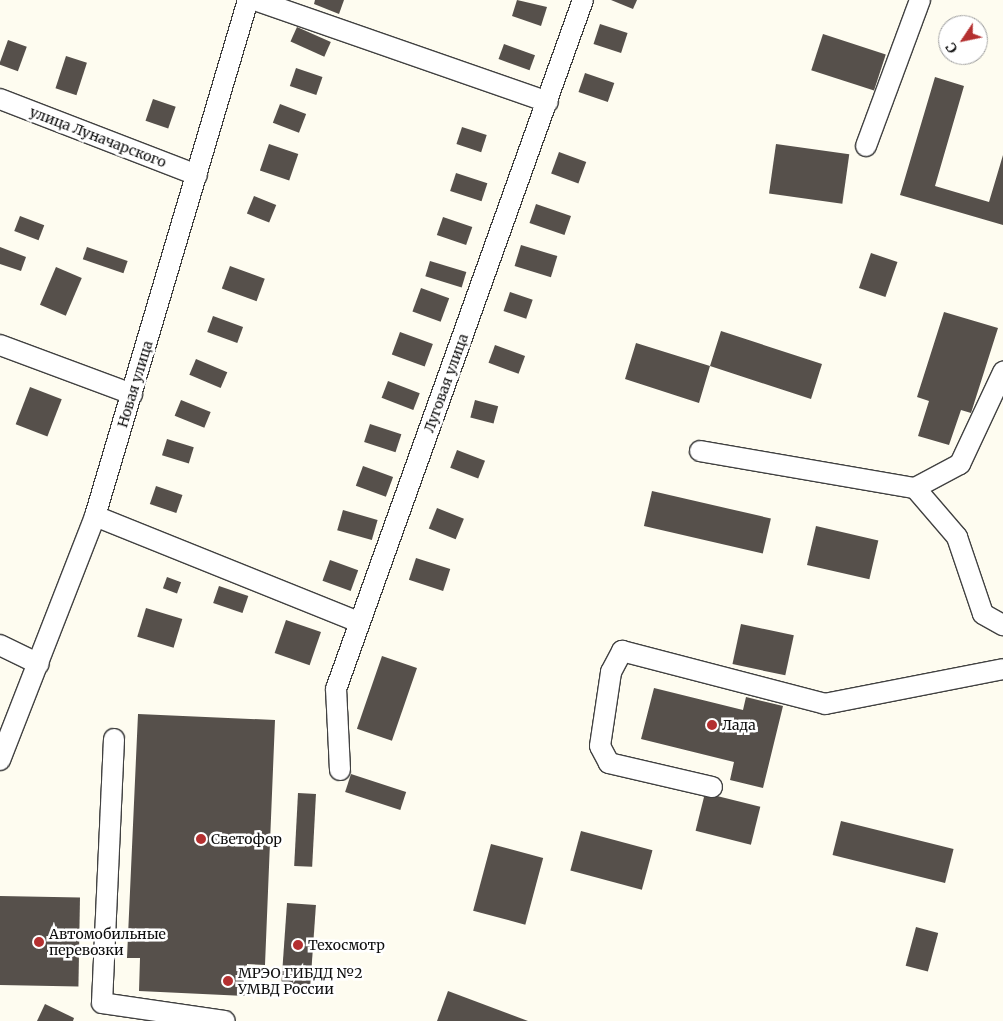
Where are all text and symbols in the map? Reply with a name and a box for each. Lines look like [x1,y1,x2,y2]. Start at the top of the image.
north arrow [938,15,988,65]
text: С [941,39,961,57]
street label: улица Луначарского [27,103,169,171]
street label: Луговая улица [420,331,472,435]
street label: Новая улица [114,339,156,429]
place label: Лада [722,717,756,733]
marker: Лада [706,719,718,731]
place label: Светофор [211,831,282,847]
marker: Светофор [195,833,207,845]
place label: Автомобильные перевозки [49,926,166,959]
marker: Автомобильные перевозки [33,936,45,948]
place label: Техосмотр [308,937,385,953]
marker: Техосмотр [292,939,304,951]
place label: МРЭО ГИБДД №2 УМВД России [238,965,363,998]
marker: МРЭО ГИБДД №2 УМВД России [222,975,234,987]

